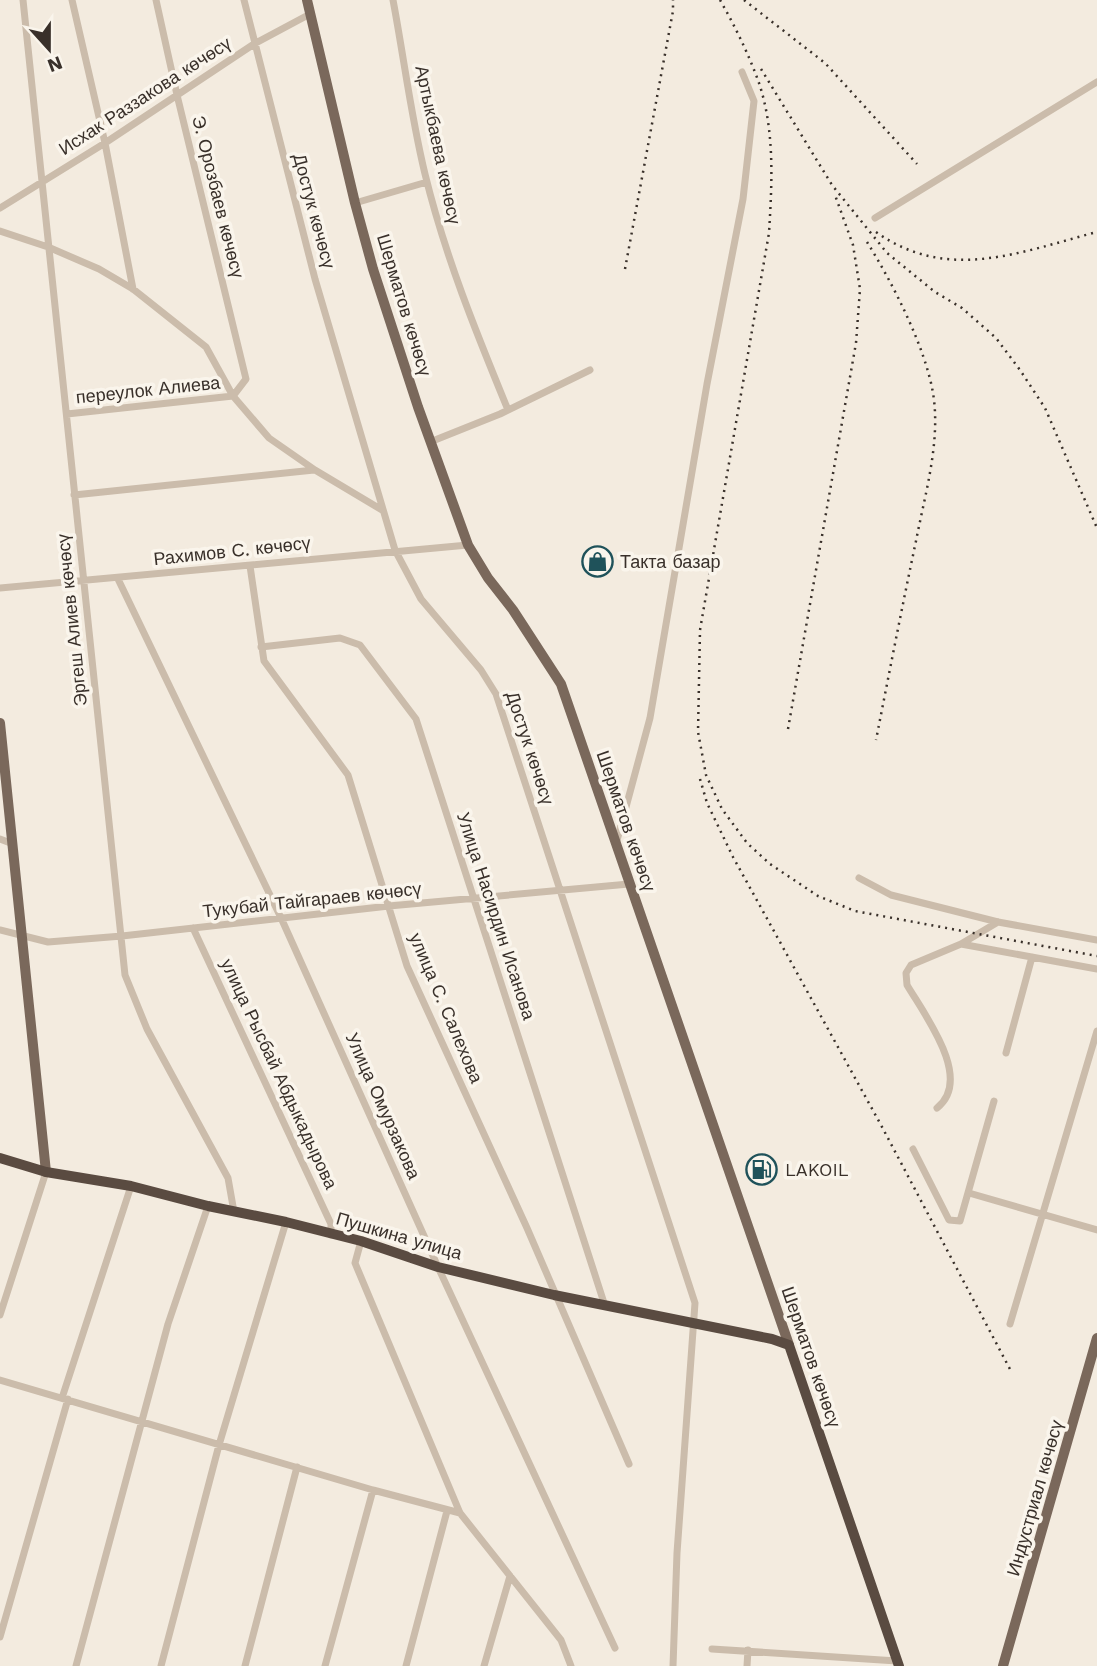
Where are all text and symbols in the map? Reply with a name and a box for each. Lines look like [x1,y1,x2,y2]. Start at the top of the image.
north arrow [14,14,84,84]
street label: Исхак Раззакова көчөсү [55,32,235,159]
text: N [44,51,66,78]
street label: Артыкбаева көчөсү [411,64,466,226]
street label: Э. Орозбаев көчөсү [188,113,249,280]
street label: Достук көчөсү [289,151,340,271]
street label: Шерматов көчөсү [373,231,436,378]
street label: переулок Алиева [75,371,222,408]
street label: Рахимов С. көчөсү [152,532,311,569]
street label: Эргеш Алиев көчөсү [52,533,91,707]
shop icon: Такта базар [580,545,614,579]
place label: Такта базар [620,551,720,572]
street label: Достук көчөсү [502,688,559,807]
street label: Шерматов көчөсү [593,748,660,894]
street label: Улица Насирдин Исанова [453,809,540,1023]
street label: Тукубай Тайгараев көчөсү [202,878,422,921]
street label: улица С. Салехова [405,930,488,1087]
street label: улица Рысбай Абдыкадырова [217,955,343,1193]
street label: Улица Омурзакова [342,1029,426,1183]
fuel station icon: LAKOIL [745,1153,779,1187]
place label: LAKOIL [785,1159,849,1180]
street label: Пушкина улица [334,1208,465,1264]
street label: Шерматов көчөсү [778,1284,845,1430]
street label: Индустриал көчөсү [1002,1417,1067,1578]

